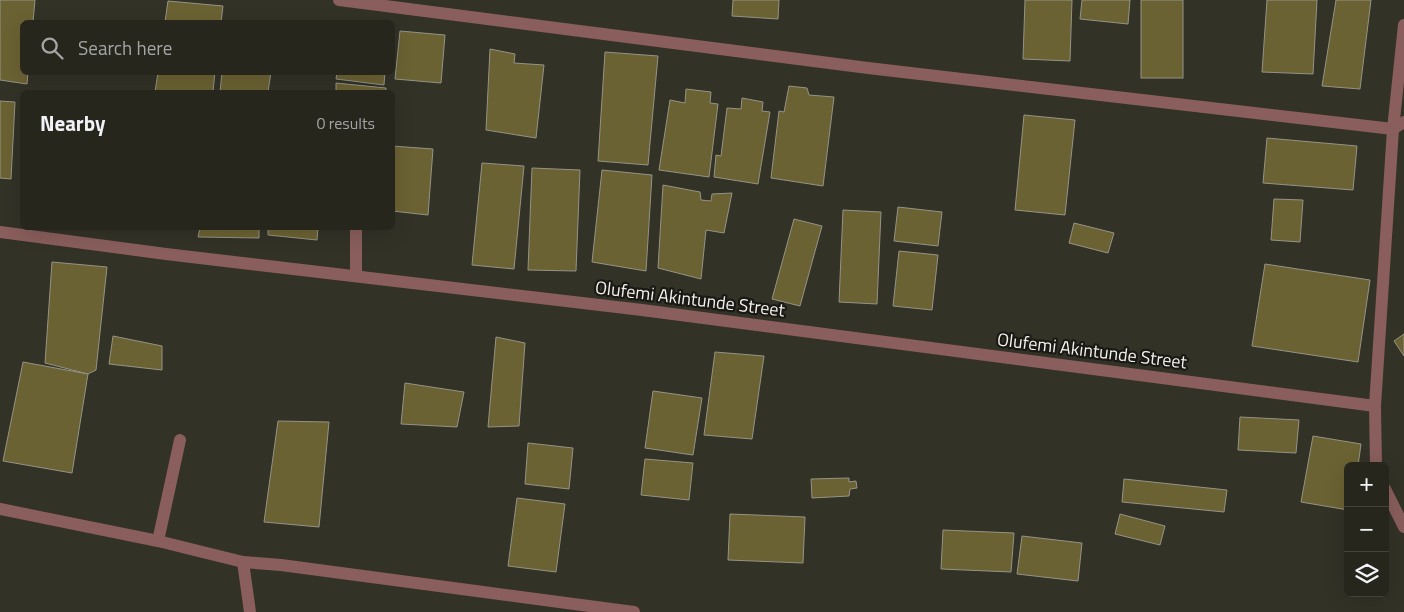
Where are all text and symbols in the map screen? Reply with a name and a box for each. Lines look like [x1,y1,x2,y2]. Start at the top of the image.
search box [20,20,395,75]
text: Search here [78,33,172,62]
icon: search [38,34,66,62]
text: Nearby [40,107,105,139]
text: 0 results [316,111,375,135]
street label: Olufemi Akintunde Street [594,273,787,324]
street label: Olufemi Akintunde Street [996,325,1189,376]
map controls [1344,462,1389,597]
button: + [1344,462,1389,507]
button: − [1344,507,1389,552]
button: layers [1344,552,1389,597]

